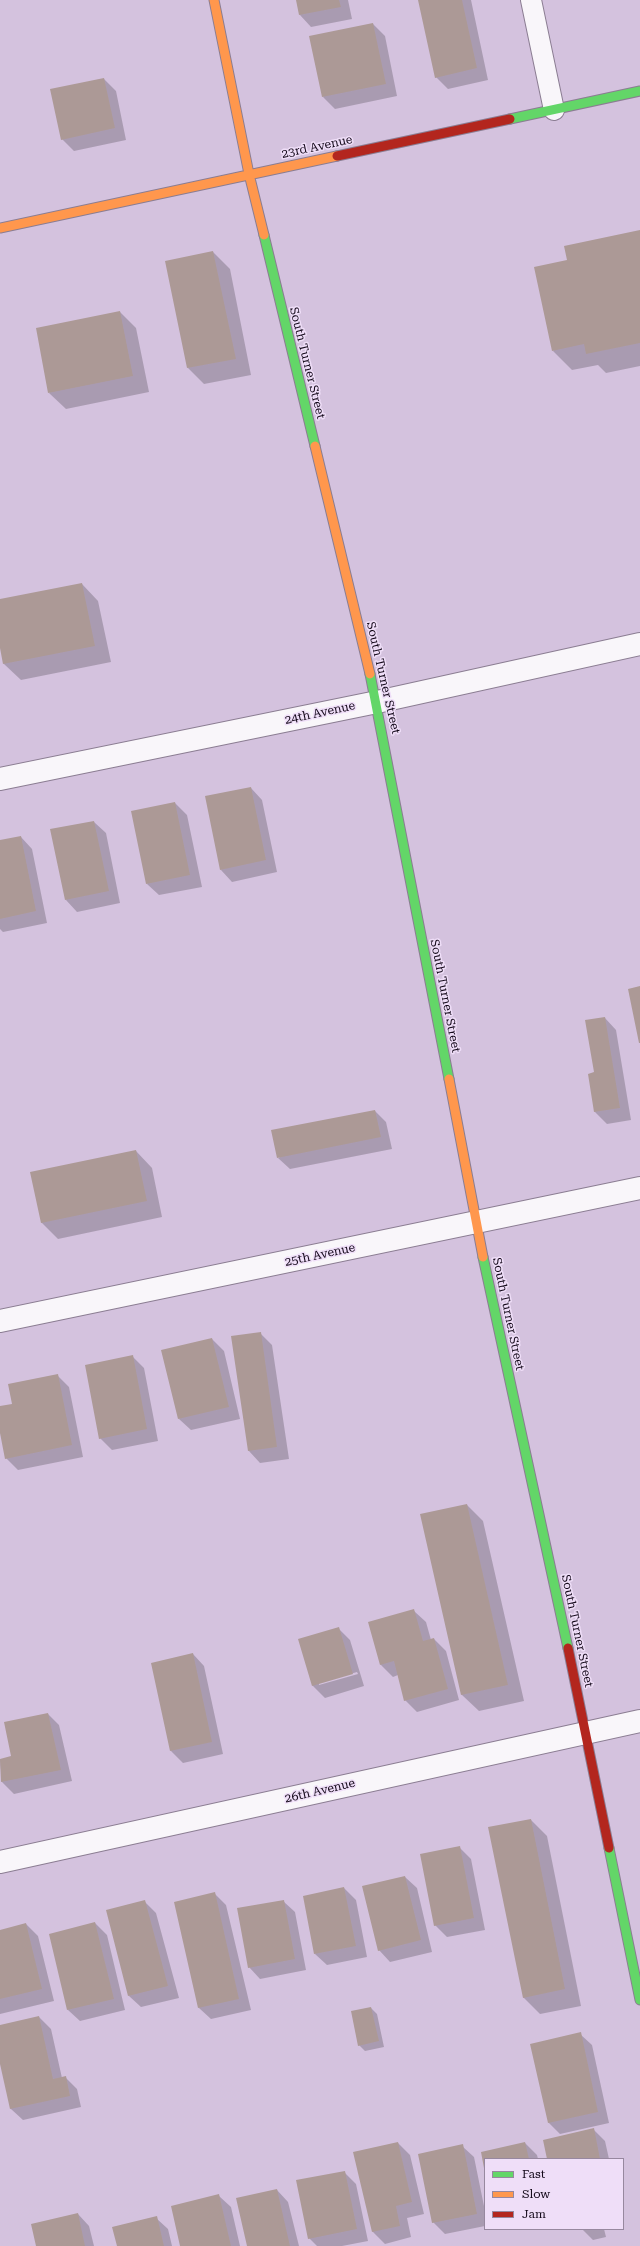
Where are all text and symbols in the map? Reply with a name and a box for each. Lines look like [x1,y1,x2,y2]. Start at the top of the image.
street label: 23rd Avenue [280,132,354,162]
street label: South Turner Street [286,306,328,420]
street label: South Turner Street [363,620,403,736]
street label: 24th Avenue [283,699,357,727]
street label: South Turner Street [427,938,463,1054]
street label: 25th Avenue [283,1241,357,1269]
street label: South Turner Street [489,1256,527,1372]
street label: South Turner Street [558,1573,596,1689]
street label: 26th Avenue [283,1776,357,1806]
legend [484,2158,624,2230]
text: Fast [522,2167,545,2181]
text: Slow [522,2187,550,2201]
text: Jam [522,2207,546,2221]

